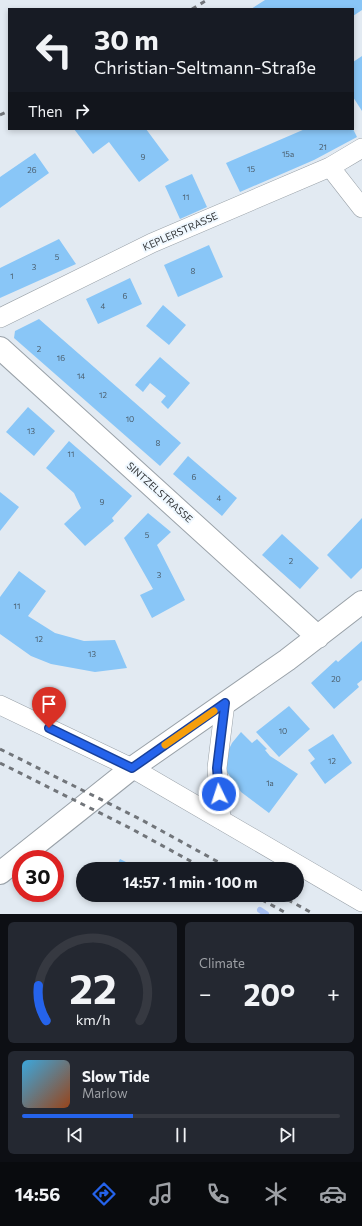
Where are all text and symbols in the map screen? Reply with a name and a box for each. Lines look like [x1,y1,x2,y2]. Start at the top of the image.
text: 30 m [94,22,159,56]
icon: left [28,24,80,76]
text: Christian-Seltmann-Straße [94,56,316,78]
icon: right [71,100,93,122]
text: Then [28,102,63,120]
house number: 21 [319,142,327,152]
house number: 15a [282,149,294,159]
house number: 9 [141,152,146,162]
house number: 15 [247,164,255,174]
house number: 26 [27,165,37,175]
house number: 11 [183,192,189,202]
street label: KEPLERSTRASSE [141,209,219,253]
house number: 5 [55,252,60,262]
house number: 3 [32,262,37,272]
house number: 8 [191,266,196,276]
house number: 1 [10,271,14,281]
house number: 6 [123,291,128,301]
house number: 4 [101,301,106,311]
house number: 2 [37,344,42,354]
house number: 16 [57,353,65,363]
house number: 14 [77,371,85,381]
house number: 12 [99,390,107,400]
house number: 10 [126,414,134,424]
house number: 13 [27,426,35,436]
house number: 8 [156,438,161,448]
house number: 11 [68,449,74,459]
street label: SINTZELSTRASSE [125,459,195,525]
house number: 6 [192,472,197,482]
house number: 4 [217,493,222,503]
house number: 9 [100,497,105,507]
house number: 5 [145,530,150,540]
house number: 2 [289,556,294,566]
house number: 3 [157,570,162,580]
house number: 11 [14,601,20,611]
house number: 12 [35,634,43,644]
house number: 13 [88,649,96,659]
house number: 20 [331,674,341,684]
pin [32,687,66,728]
icon: arrive [38,693,60,715]
house number: 10 [279,726,287,736]
house number: 12 [328,756,336,766]
position arrow [198,773,240,815]
house number: 1a [266,778,274,788]
speed limit sign: 30 [12,850,64,902]
text: 14:57 · 1 min · 100 m [123,873,257,891]
text: Climate [199,955,245,971]
text: 22 [69,961,116,1012]
text: 20° [243,975,295,1012]
text: − [199,980,212,1007]
text: + [327,980,340,1007]
text: km/h [75,1009,110,1027]
text: Slow Tide [82,1067,150,1085]
text: Marlow [82,1085,128,1101]
icon: previous [64,1124,86,1146]
icon: pause [170,1124,192,1146]
icon: next [276,1124,298,1146]
icon: directions [90,1180,118,1208]
icon: music [147,1180,175,1208]
icon: phone [204,1180,232,1208]
icon: climate [262,1180,290,1208]
icon: car [319,1180,347,1208]
text: 14:56 [15,1183,60,1205]

